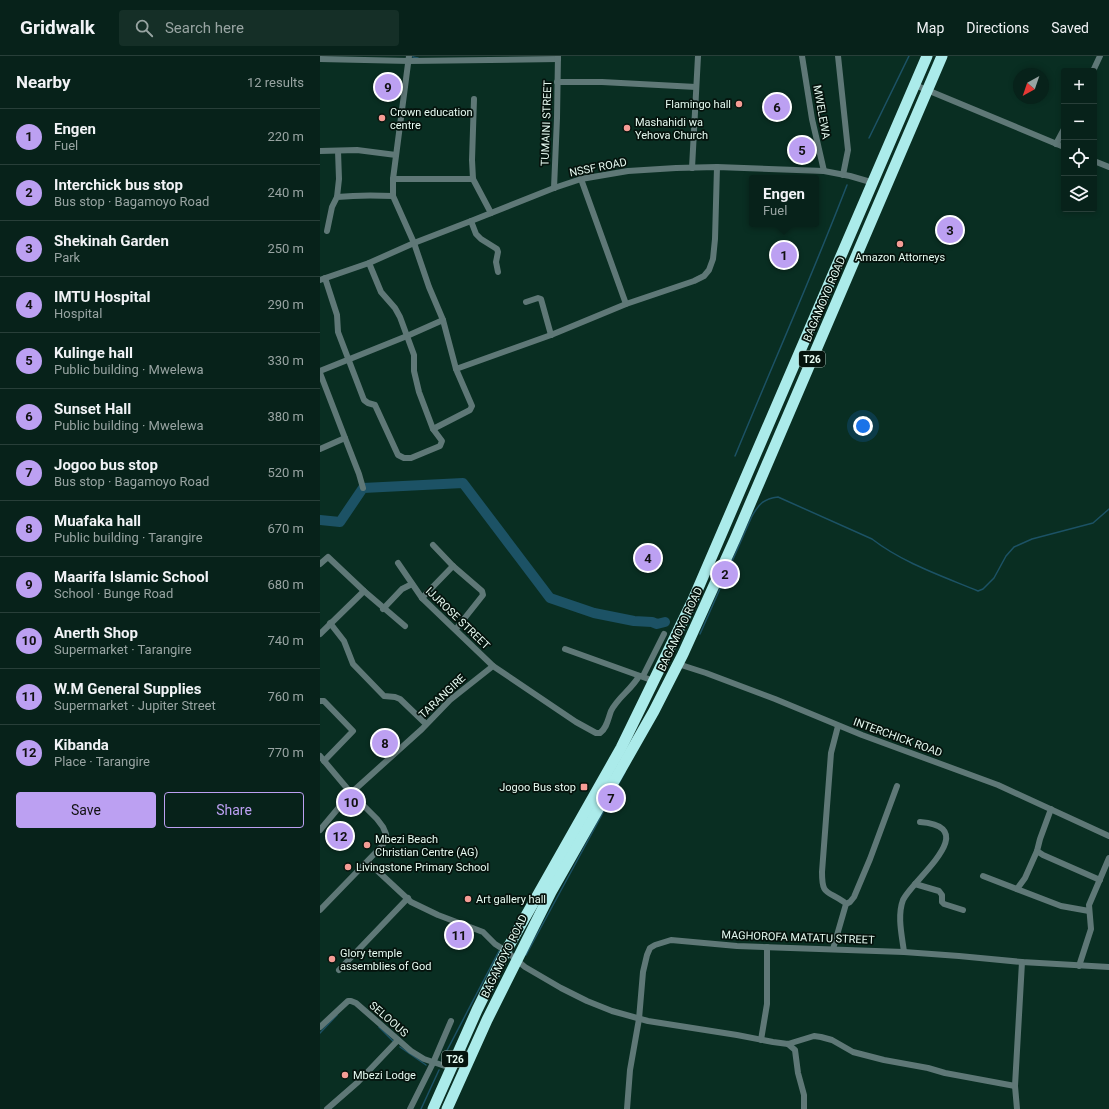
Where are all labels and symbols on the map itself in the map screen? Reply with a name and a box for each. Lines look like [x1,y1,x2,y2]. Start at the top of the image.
north arrow [1013,68,1049,104]
pin: 9 [375,72,401,102]
street label: TUMAINI STREET [538,79,555,166]
street label: MWELEWA [810,84,833,141]
pin: 6 [764,92,790,122]
place label: Flamingo hall [665,98,731,111]
marker: Flamingo hall [734,99,744,109]
place label: Crown education centre [390,106,473,132]
marker: Crown education centre [377,113,387,123]
place label: Mashahidi wa Yehova Church [635,116,708,142]
marker: Mashahidi wa Yehova Church [622,123,632,133]
pin: 5 [789,135,815,165]
street label: NSSF ROAD [568,156,628,179]
pin: 3 [937,215,963,245]
marker: Amazon Attorneys [895,239,905,249]
pin: 1 [771,240,797,270]
place label: Amazon Attorneys [855,251,945,264]
street label: BAGAMOYO ROAD [801,255,848,344]
road number: T26 [799,351,825,367]
your location [853,416,873,436]
pin: 4 [635,543,661,573]
pin: 2 [712,559,738,589]
street label: IJJROSE STREET [423,584,493,653]
street label: BAGAMOYO ROAD [655,585,706,673]
street label: TARANGIRE [416,672,468,721]
street label: INTERCHICK ROAD [852,715,944,760]
pin: 8 [372,728,398,758]
place label: Jogoo Bus stop [499,781,576,794]
marker: Jogoo Bus stop [579,782,589,792]
pin: 7 [598,783,624,813]
pin: 10 [338,787,364,817]
pin: 12 [327,821,353,851]
place label: Mbezi Beach Christian Centre (AG) [375,833,479,859]
marker: Mbezi Beach Christian Centre (AG) [362,840,372,850]
place label: Livingstone Primary School [356,861,489,874]
marker: Livingstone Primary School [343,862,353,872]
place label: Art gallery hall [476,893,546,906]
marker: Art gallery hall [463,894,473,904]
street label: BAGAMOYO ROAD [479,912,530,1000]
pin: 11 [446,920,472,950]
street label: MAGHOROFA MATATU STREET [721,928,875,947]
place label: Glory temple assemblies of God [340,947,431,973]
marker: Glory temple assemblies of God [327,954,337,964]
street label: SELOOUS [367,999,411,1040]
road number: T26 [442,1051,468,1067]
place label: Mbezi Lodge [353,1069,416,1082]
marker: Mbezi Lodge [340,1070,350,1080]

